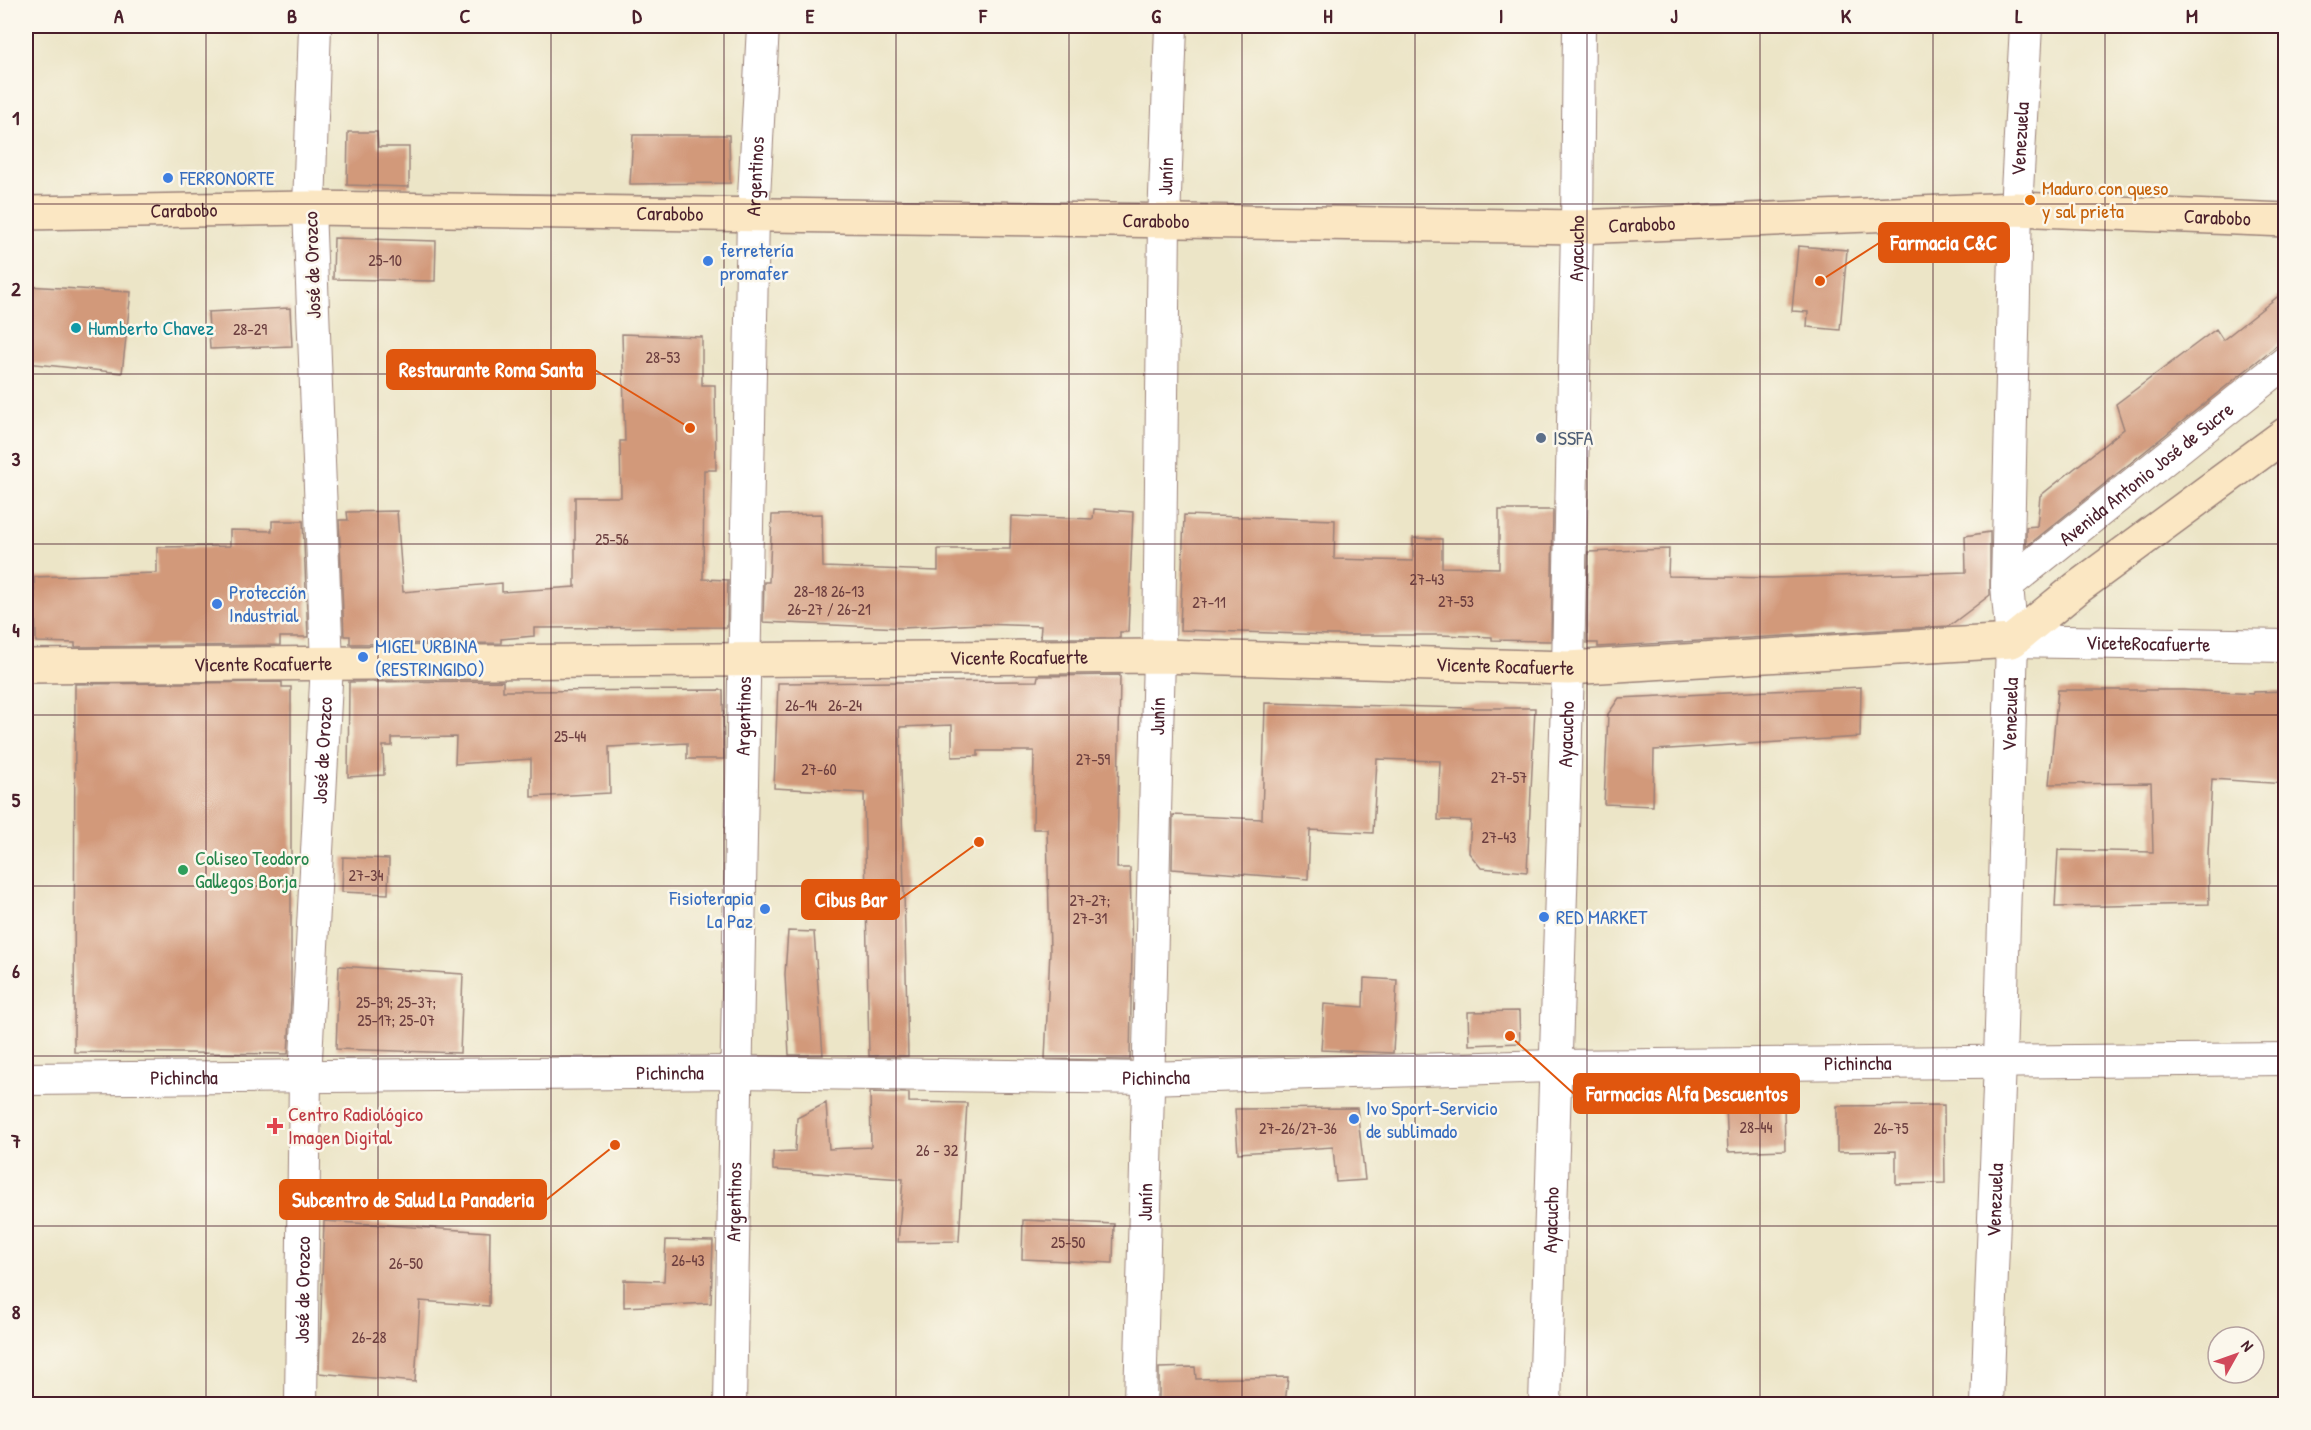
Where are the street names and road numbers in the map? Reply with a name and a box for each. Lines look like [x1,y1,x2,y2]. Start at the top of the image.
street label: Venezuela [2004,101,2035,176]
street label: Argentinos [739,136,770,217]
street label: Junín [1151,157,1179,196]
street label: Carabobo [150,196,218,224]
street label: Carabobo [636,199,704,227]
street label: Carabobo [2183,202,2251,232]
street label: Carabobo [1122,206,1190,234]
street label: Carabobo [1608,209,1676,239]
street label: José de Orozco [296,211,327,319]
street label: Ayacucho [1562,215,1590,282]
street label: Avenida Antonio José de Sucre [2053,395,2239,552]
street label: ViceteRocafuerte [2085,628,2211,658]
street label: Vicente Rocafuerte [950,643,1088,671]
street label: Vicente Rocafuerte [194,649,332,678]
street label: Vicente Rocafuerte [1435,650,1575,681]
street label: Argentinos [729,676,757,756]
street label: Venezuela [1995,677,2024,752]
street label: José de Orozco [306,696,338,805]
street label: Junín [1143,697,1171,736]
street label: Ayacucho [1551,701,1580,768]
street label: Pichincha [1824,1049,1892,1076]
street label: Pichincha [636,1058,704,1086]
street label: Pichincha [150,1063,218,1091]
street label: Pichincha [1122,1063,1190,1091]
street label: Argentinos [719,1162,748,1242]
street label: Venezuela [1979,1163,2009,1238]
street label: Junín [1131,1183,1159,1221]
street label: Ayacucho [1536,1187,1565,1254]
street label: José de Orozco [288,1236,316,1344]

